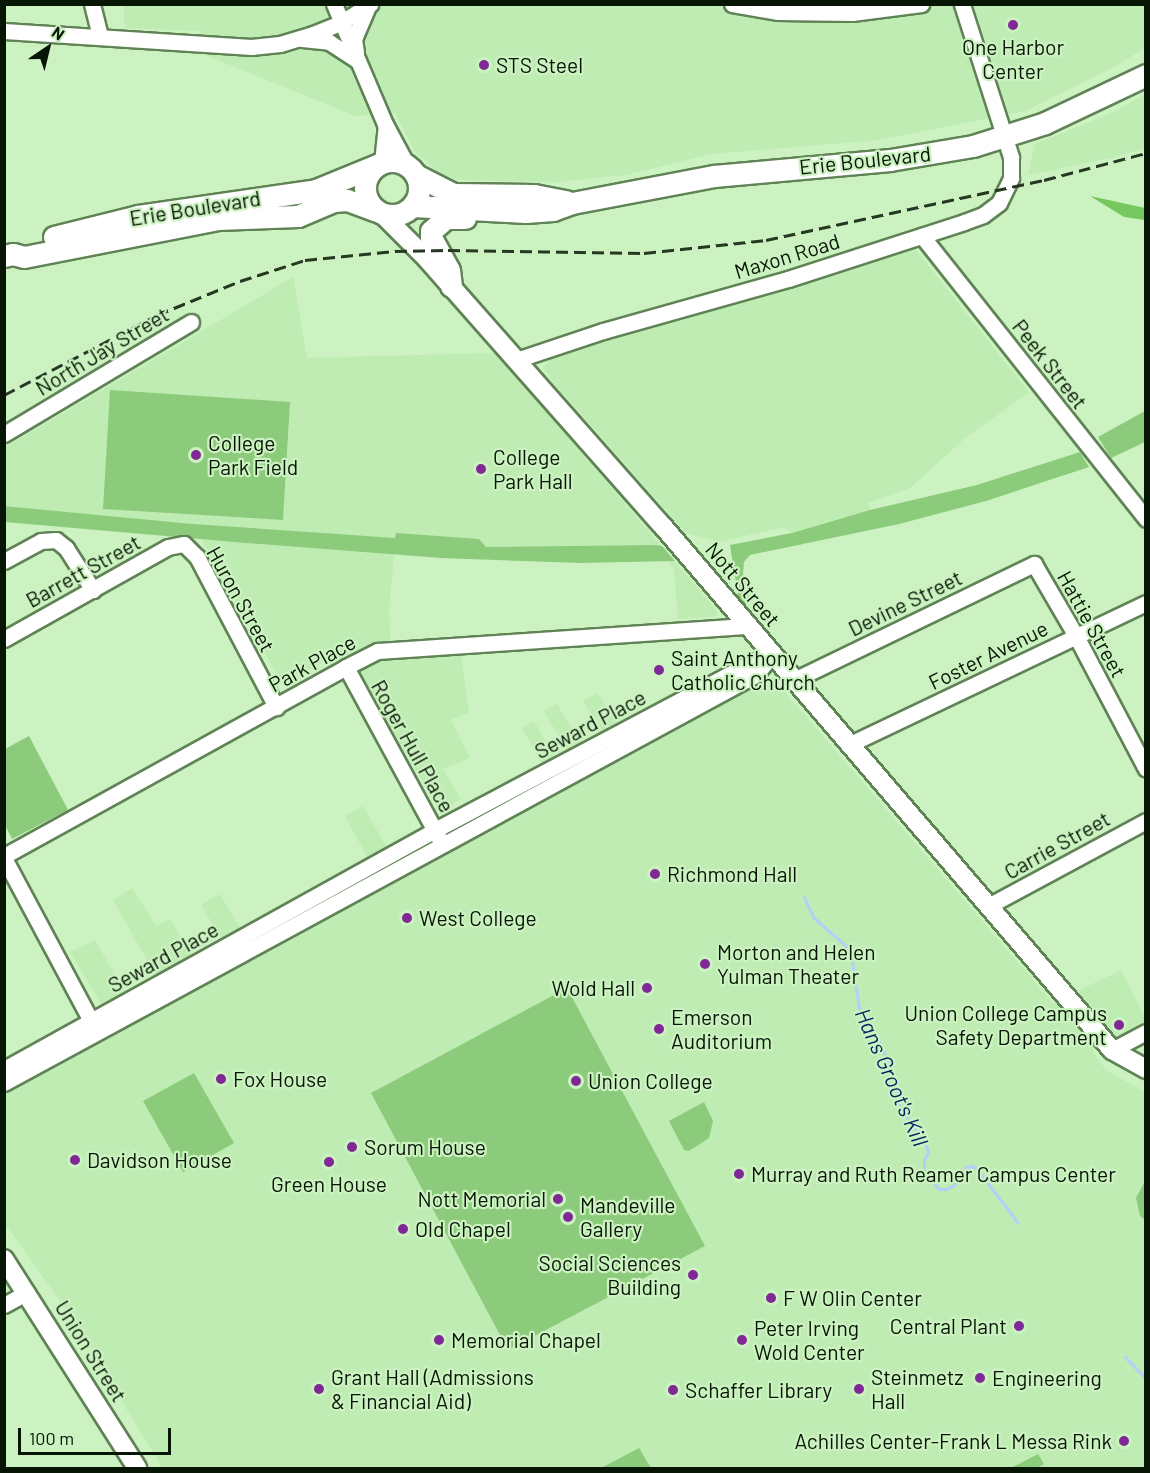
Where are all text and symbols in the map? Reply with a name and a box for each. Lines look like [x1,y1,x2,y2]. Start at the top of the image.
north arrow [18,18,78,78]
marker: One Harbor Center [1006,18,1020,32]
text: N [49,22,68,44]
place label: One Harbor Center [962,34,1064,84]
place label: STS Steel [496,52,583,78]
marker: STS Steel [477,58,491,72]
street label: Erie Boulevard [798,141,932,179]
street label: Erie Boulevard [128,185,262,231]
street label: Maxon Road [731,228,843,284]
street label: North Jay Street [31,301,173,401]
street label: Peek Street [1007,314,1093,414]
place label: College Park Field [208,430,298,480]
place label: College Park Hall [493,444,573,494]
marker: College Park Field [189,448,203,462]
marker: College Park Hall [474,462,488,476]
street label: Barrett Street [21,529,145,613]
street label: Nott Street [700,537,786,631]
street label: Huron Street [202,542,280,656]
street label: Devine Street [844,565,966,641]
street label: Hattie Street [1052,566,1132,682]
street label: Foster Avenue [924,615,1052,695]
street label: Park Place [264,629,360,697]
place label: Saint Anthony Catholic Church [671,645,815,695]
marker: Saint Anthony Catholic Church [652,663,666,677]
street label: Roger Hull Place [366,675,460,817]
street label: Seward Place [530,684,650,764]
street label: Carrie Street [1000,806,1114,884]
place label: Richmond Hall [667,861,797,887]
marker: Richmond Hall [648,867,662,881]
place label: West College [419,905,537,931]
marker: West College [400,911,414,925]
street label: Seward Place [104,916,222,998]
place label: Morton and Helen Yulman Theater [717,939,876,989]
marker: Morton and Helen Yulman Theater [698,957,712,971]
place label: Wold Hall [552,975,635,1001]
marker: Wold Hall [640,981,654,995]
place label: Union College Campus Safety Department [904,1000,1107,1050]
place label: Emerson Auditorium [671,1004,772,1054]
water label: Hans Groot's Kill [850,1004,934,1150]
marker: Union College Campus Safety Department [1112,1018,1126,1032]
marker: Emerson Auditorium [652,1022,666,1036]
place label: Fox House [233,1066,327,1092]
place label: Union College [588,1068,713,1094]
marker: Fox House [214,1072,228,1086]
marker: Union College [569,1074,583,1088]
place label: Sorum House [364,1134,486,1160]
marker: Sorum House [345,1140,359,1154]
place label: Davidson House [87,1147,232,1173]
marker: Davidson House [68,1153,82,1167]
marker: Green House [322,1155,336,1169]
place label: Murray and Ruth Reamer Campus Center [751,1161,1116,1187]
marker: Murray and Ruth Reamer Campus Center [732,1167,746,1181]
place label: Green House [271,1171,387,1197]
place label: Nott Memorial [418,1186,546,1212]
marker: Nott Memorial [551,1192,565,1206]
place label: Mandeville Gallery [580,1192,675,1242]
marker: Mandeville Gallery [561,1210,575,1224]
place label: Old Chapel [415,1216,511,1242]
marker: Old Chapel [396,1222,410,1236]
place label: Social Sciences Building [538,1250,681,1300]
marker: Social Sciences Building [686,1268,700,1282]
place label: F W Olin Center [783,1285,922,1311]
marker: F W Olin Center [764,1291,778,1305]
street label: Union Street [50,1296,132,1406]
place label: Central Plant [890,1313,1007,1339]
place label: Peter Irving Wold Center [754,1315,865,1365]
marker: Central Plant [1012,1319,1026,1333]
place label: Memorial Chapel [451,1327,601,1353]
marker: Memorial Chapel [432,1333,446,1347]
marker: Peter Irving Wold Center [735,1333,749,1347]
place label: Grant Hall (Admissions & Financial Aid) [331,1364,534,1414]
place label: Steinmetz Hall [871,1364,964,1414]
place label: Engineering [992,1365,1102,1391]
marker: Engineering [973,1371,987,1385]
place label: Schaffer Library [685,1377,832,1403]
marker: Grant Hall (Admissions & Financial Aid) [312,1382,326,1396]
marker: Steinmetz Hall [852,1382,866,1396]
marker: Schaffer Library [666,1383,680,1397]
scale bar [21,1416,174,1454]
text: 100 m [29,1427,74,1449]
place label: Achilles Center-Frank L Messa Rink [794,1428,1112,1454]
marker: Achilles Center-Frank L Messa Rink [1117,1434,1131,1448]

